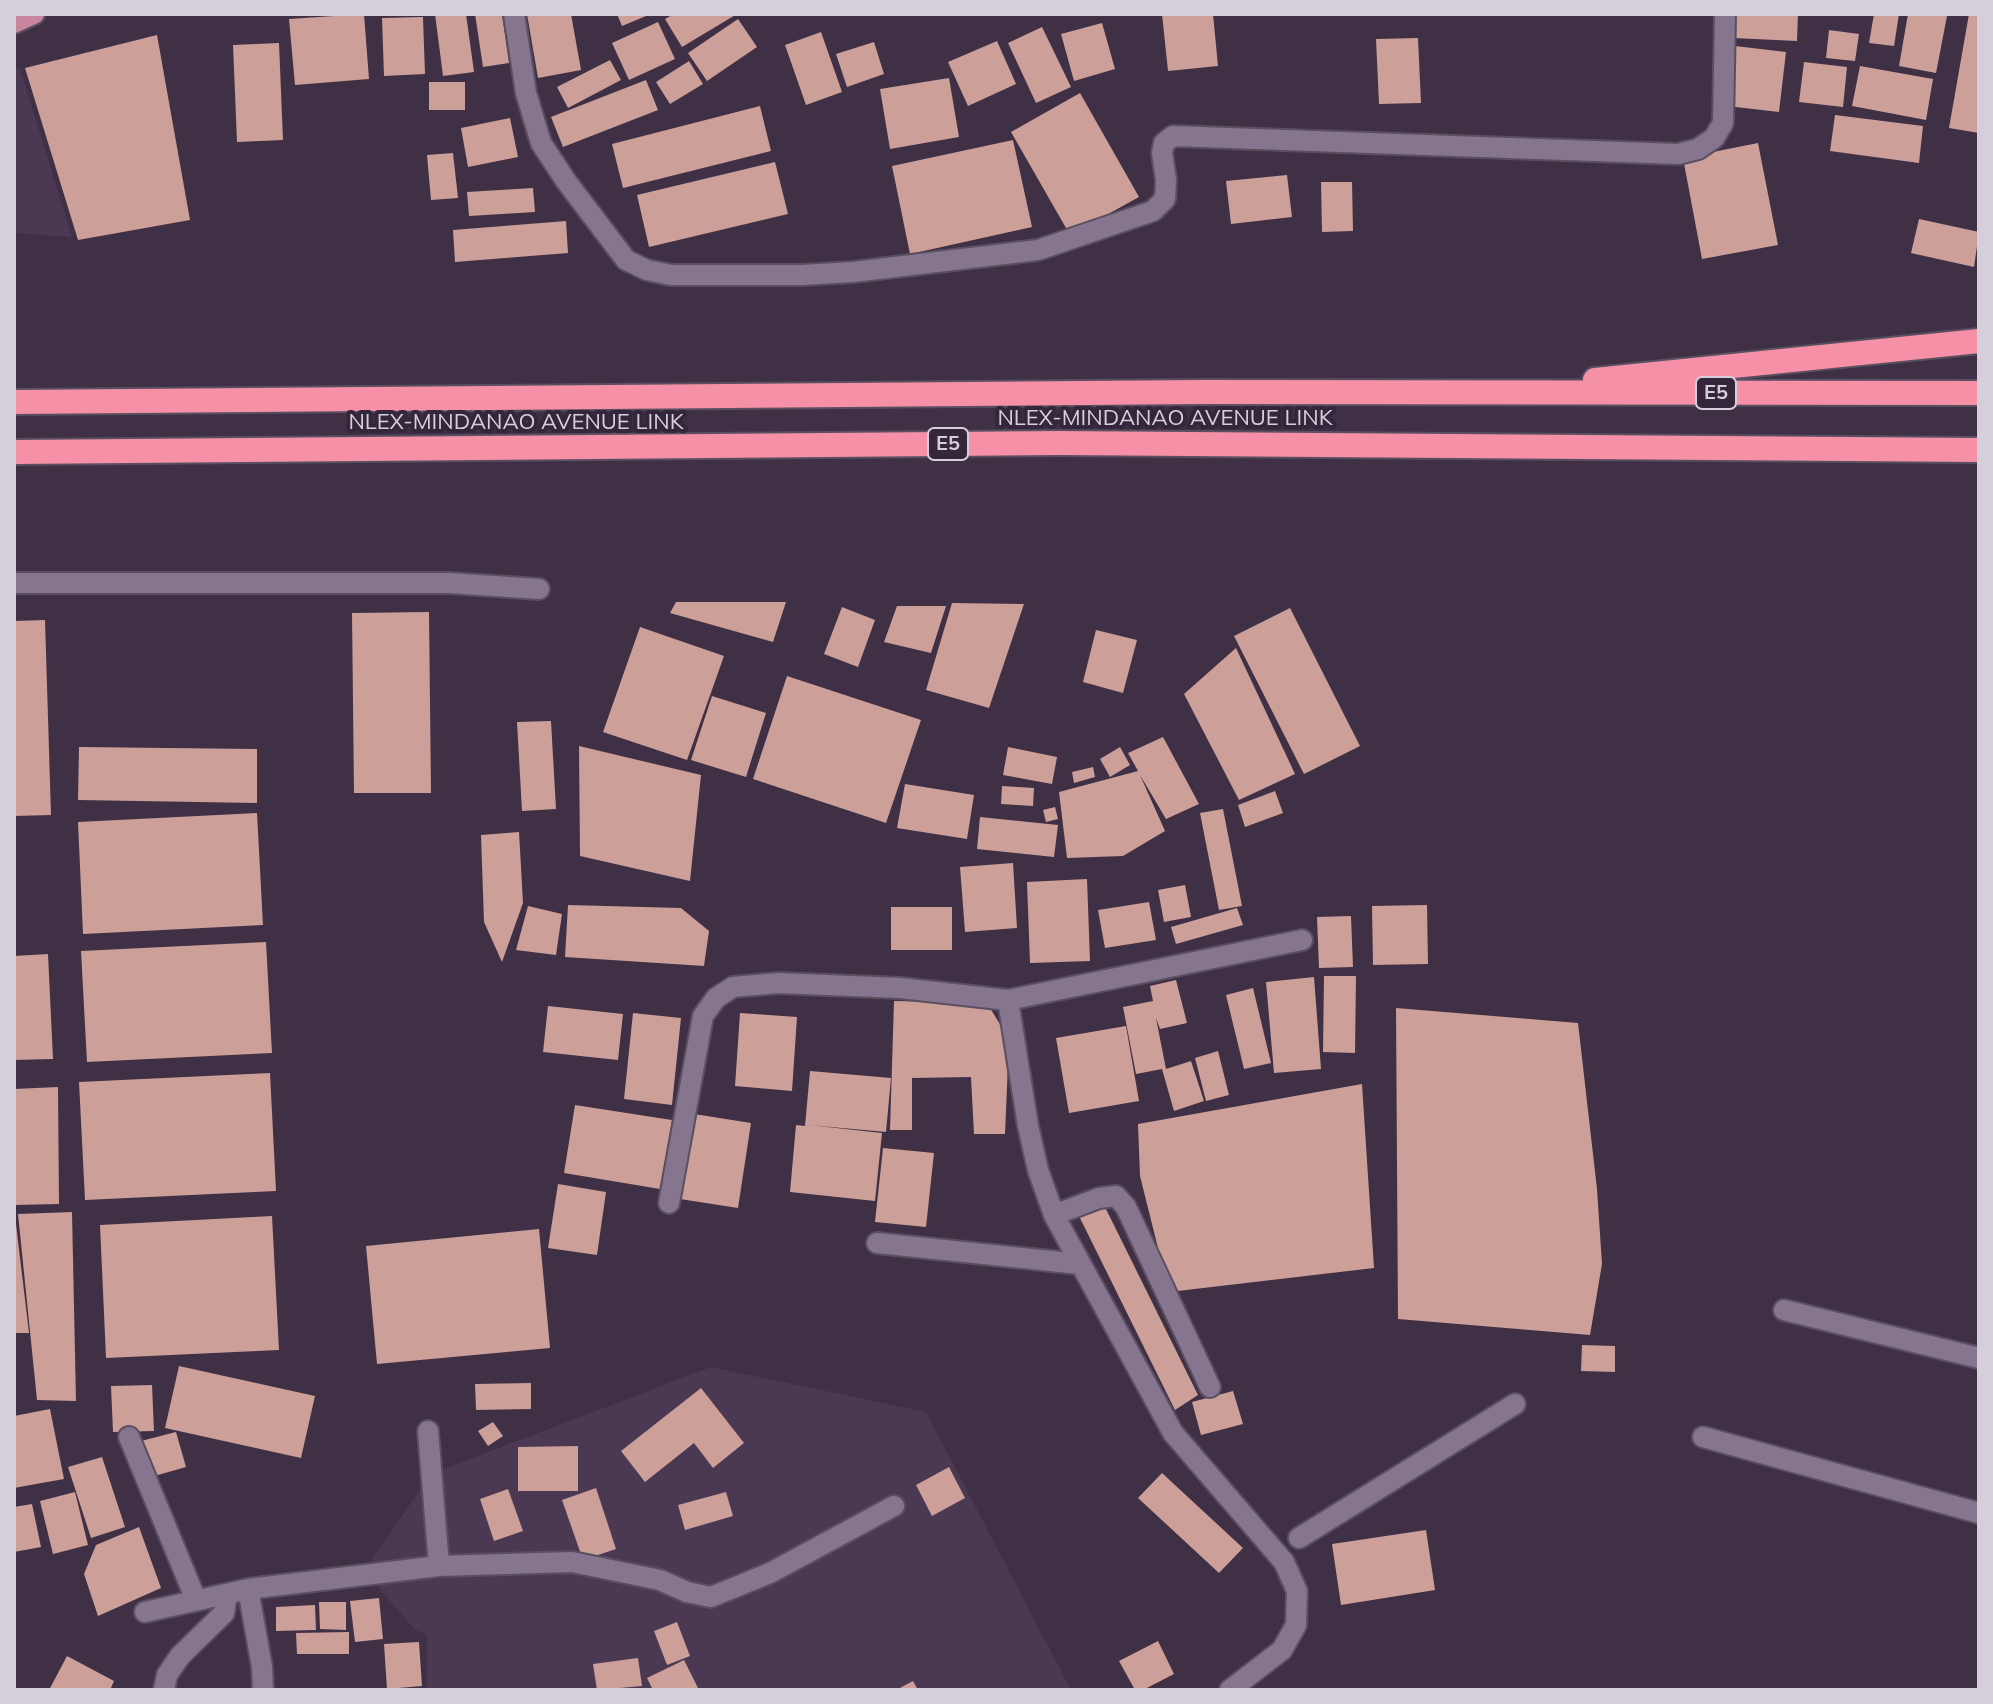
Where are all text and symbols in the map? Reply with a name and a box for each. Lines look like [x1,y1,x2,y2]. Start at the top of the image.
road number: E5 [1696,377,1736,409]
street label: NLEX-MINDANAO AVENUE LINK [997,405,1333,431]
street label: NLEX-MINDANAO AVENUE LINK [348,409,684,435]
road number: E5 [928,428,968,460]

